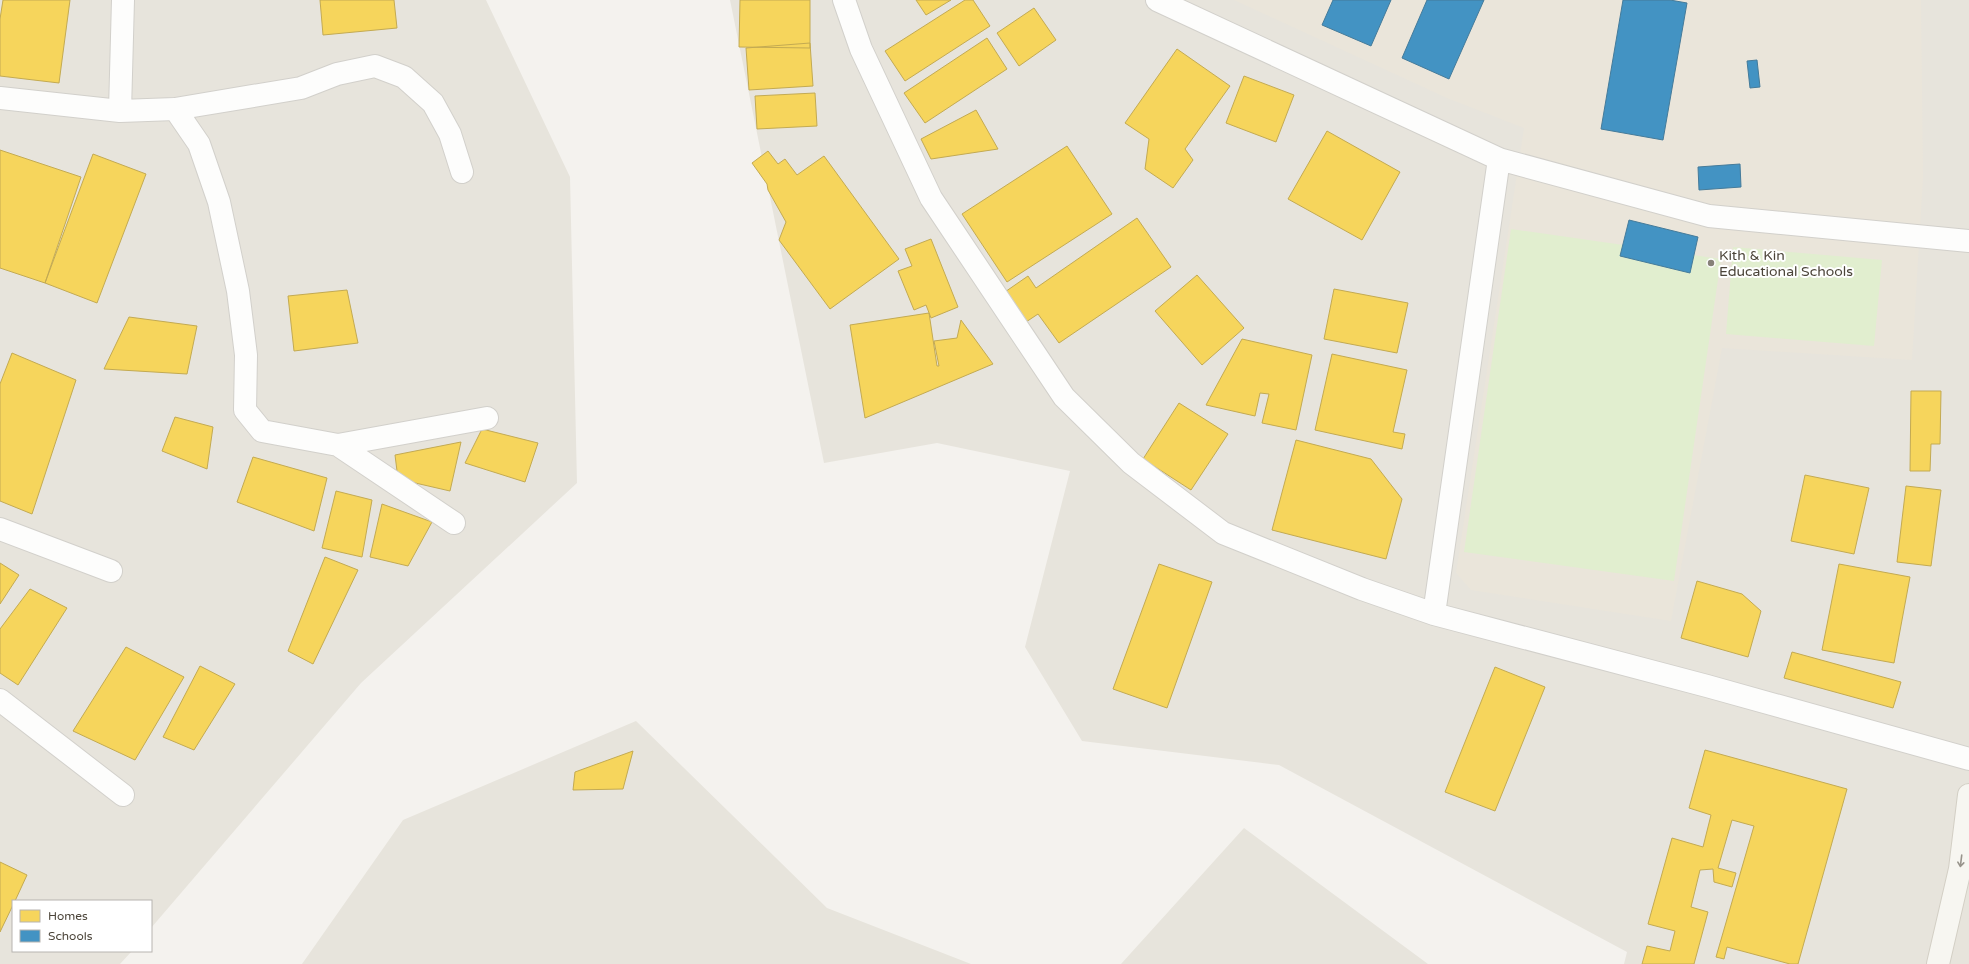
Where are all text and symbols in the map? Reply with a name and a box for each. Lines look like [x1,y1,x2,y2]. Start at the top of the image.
place label: Kith & Kin Educational Schools [1719,247,1853,280]
marker: Kith & Kin Educational Schools [1706,258,1716,268]
one-way arrow [1957,854,1965,867]
legend [12,900,152,952]
text: Homes [48,909,88,923]
text: Schools [48,929,93,943]

